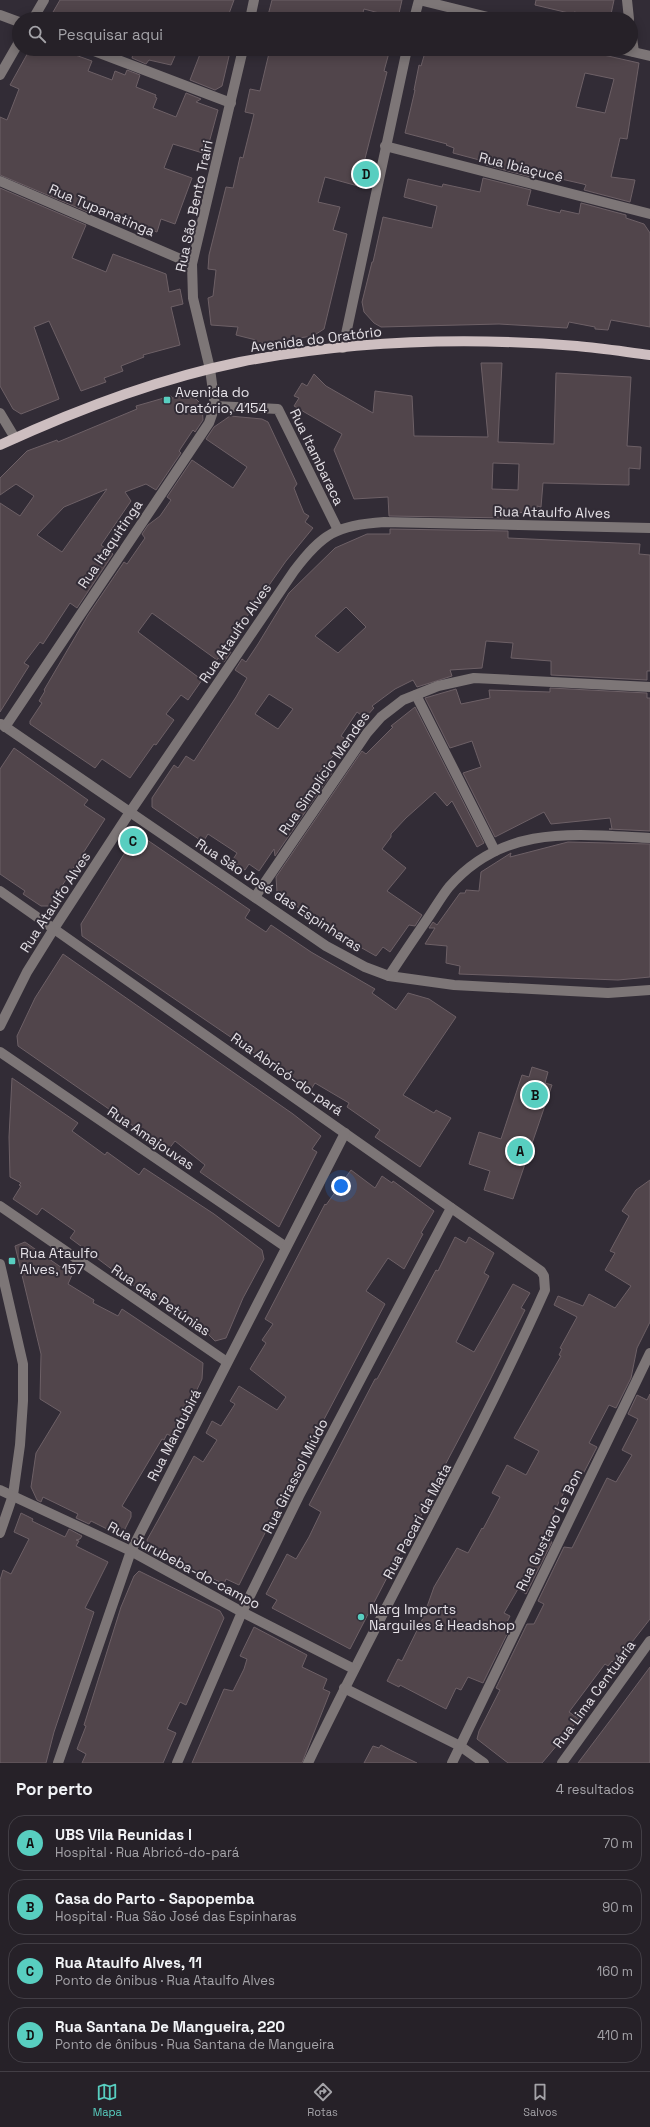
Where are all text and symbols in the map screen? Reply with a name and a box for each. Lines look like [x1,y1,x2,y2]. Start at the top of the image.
search box [12,12,638,56]
icon: search [26,23,48,45]
text: Pesquisar aqui [58,25,163,44]
street label: Rua São Bento Trairi [171,139,217,273]
street label: Rua Ibiaçucê [477,148,565,186]
pin: D [353,159,379,189]
street label: Rua Tupanatinga [46,180,158,240]
street label: Avenida do Oratório [249,322,383,356]
place label: Avenida do Oratório, 4154 [175,383,267,417]
marker: Avenida do Oratório, 4154 [162,395,172,405]
street label: Rua Itambaraca [286,406,348,508]
street label: Rua Itaquitinga [74,496,146,592]
street label: Rua Ataulfo Alves [493,502,611,522]
street label: Rua Ataulfo Alves [195,580,275,686]
street label: Rua Simplício Mendes [275,708,373,838]
pin: C [120,826,146,856]
street label: Rua São José das Espinharas [192,834,366,956]
street label: Rua Ataulfo Alves [16,848,94,956]
street label: Rua Abricó-do-pará [227,1028,347,1120]
pin: B [522,1080,548,1110]
street label: Rua Amajouvas [104,1102,198,1174]
pin: A [507,1136,533,1166]
your location [331,1176,351,1196]
place label: Rua Ataulfo Alves, 157 [20,1244,98,1278]
marker: Rua Ataulfo Alves, 157 [7,1256,17,1266]
street label: Rua das Petúnias [108,1260,214,1340]
street label: Rua Mandubirá [143,1386,205,1484]
street label: Rua Girassol Miúdo [258,1415,332,1537]
street label: Rua Pacari da Mata [379,1460,455,1582]
street label: Rua Gustavo Le Bon [512,1466,586,1594]
street label: Rua Jurubeba-do-campo [105,1517,263,1613]
place label: Narg Imports Narguiles & Headshop [369,1600,515,1634]
marker: Narg Imports Narguiles & Headshop [356,1612,366,1622]
street label: Rua Lima Centuária [549,1636,639,1752]
text: Por perto [16,1778,93,1800]
text: 4 resultados [556,1781,634,1798]
text: UBS Vila Reunidas I [55,1825,192,1844]
text: A [26,1835,34,1852]
text: 70 m [603,1835,633,1852]
text: Hospital · Rua Abricó-do-pará [55,1844,239,1861]
text: Casa do Parto - Sapopemba [55,1889,255,1908]
text: B [26,1899,34,1916]
text: 90 m [602,1899,633,1916]
text: Hospital · Rua São José das Espinharas [55,1908,297,1925]
text: Rua Ataulfo Alves, 11 [55,1953,202,1972]
text: C [26,1963,34,1980]
text: 160 m [597,1963,633,1980]
text: Ponto de ônibus · Rua Ataulfo Alves [55,1972,275,1989]
text: Rua Santana De Mangueira, 220 [55,2017,285,2036]
text: D [26,2027,34,2044]
text: 410 m [597,2027,633,2044]
text: Ponto de ônibus · Rua Santana de Mangueira [55,2036,334,2053]
tab: Mapa [93,2081,122,2119]
tab: Rotas [307,2081,338,2119]
tab: Salvos [523,2081,557,2119]

